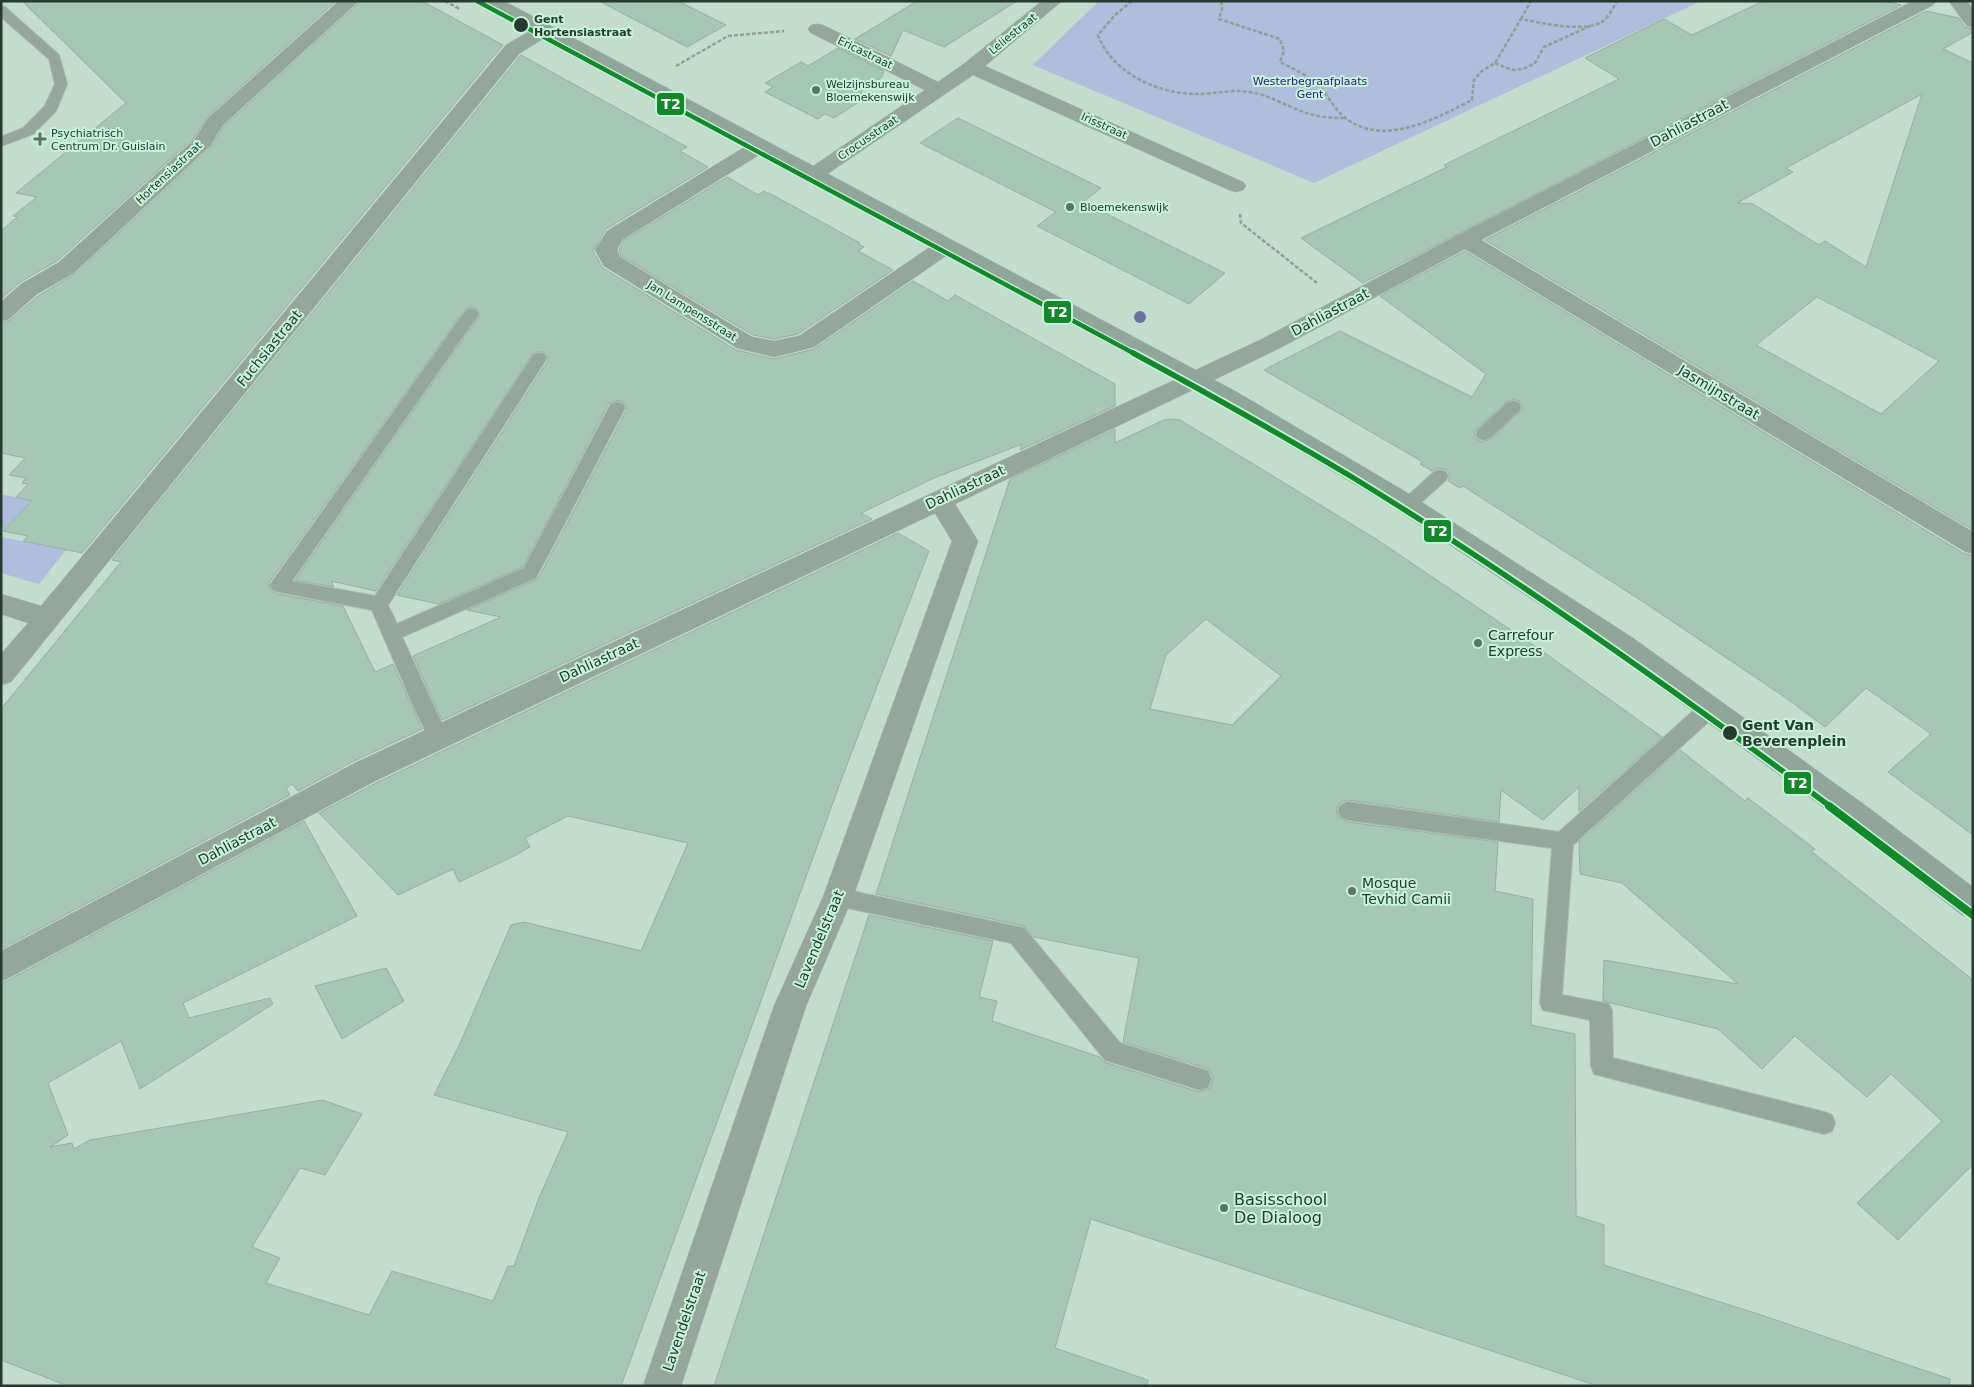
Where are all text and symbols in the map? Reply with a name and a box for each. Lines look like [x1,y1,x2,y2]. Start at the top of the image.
street label: Leliestraat [986,10,1040,57]
place label: Gent Hortensiastraat [534,13,632,39]
marker: Gent Hortensiastraat [512,16,530,34]
street label: Ericastraat [835,34,895,72]
park label: Westerbegraafplaats Gent [1253,75,1368,101]
place label: Welzijnsbureau Bloemekenswijk [826,78,915,104]
marker: Welzijnsbureau Bloemekenswijk [810,84,822,96]
line badge: T2 [656,92,685,116]
text: T2 [661,96,681,112]
street label: Dahliastraat [1647,96,1731,150]
street label: Irisstraat [1079,110,1130,142]
street label: Crocusstraat [835,113,901,163]
place label: Psychiatrisch Centrum Dr. Guislain [51,127,166,153]
marker: Psychiatrisch Centrum Dr. Guislain [33,132,47,146]
street label: Hortensiastraat [133,139,205,207]
marker: Bloemekenswijk [1064,201,1076,213]
place label: Bloemekenswijk [1080,201,1169,214]
street label: Jan Lampensstraat [644,278,740,344]
street label: Dahliastraat [1288,285,1372,339]
line badge: T2 [1043,300,1072,324]
text: T2 [1048,304,1068,320]
street label: Fuchsiastraat [233,306,305,389]
street label: Jasmijnstraat [1675,361,1763,423]
street label: Dahliastraat [923,461,1008,512]
line badge: T2 [1423,519,1452,543]
text: T2 [1428,523,1448,539]
place label: Carrefour Express [1488,627,1554,659]
street label: Dahliastraat [557,634,642,685]
marker: Carrefour Express [1472,637,1484,649]
place label: Gent Van Beverenplein [1742,717,1846,749]
marker: Gent Van Beverenplein [1721,724,1739,742]
line badge: T2 [1783,771,1812,795]
text: T2 [1788,775,1808,791]
street label: Dahliastraat [195,814,279,868]
place label: Mosque Tevhid Camii [1361,875,1451,907]
marker: Mosque Tevhid Camii [1346,885,1358,897]
street label: Lavendelstraat [791,887,847,990]
place label: Basisschool De Dialoog [1234,1190,1327,1227]
marker: Basisschool De Dialoog [1218,1202,1230,1214]
street label: Lavendelstraat [659,1268,709,1373]

